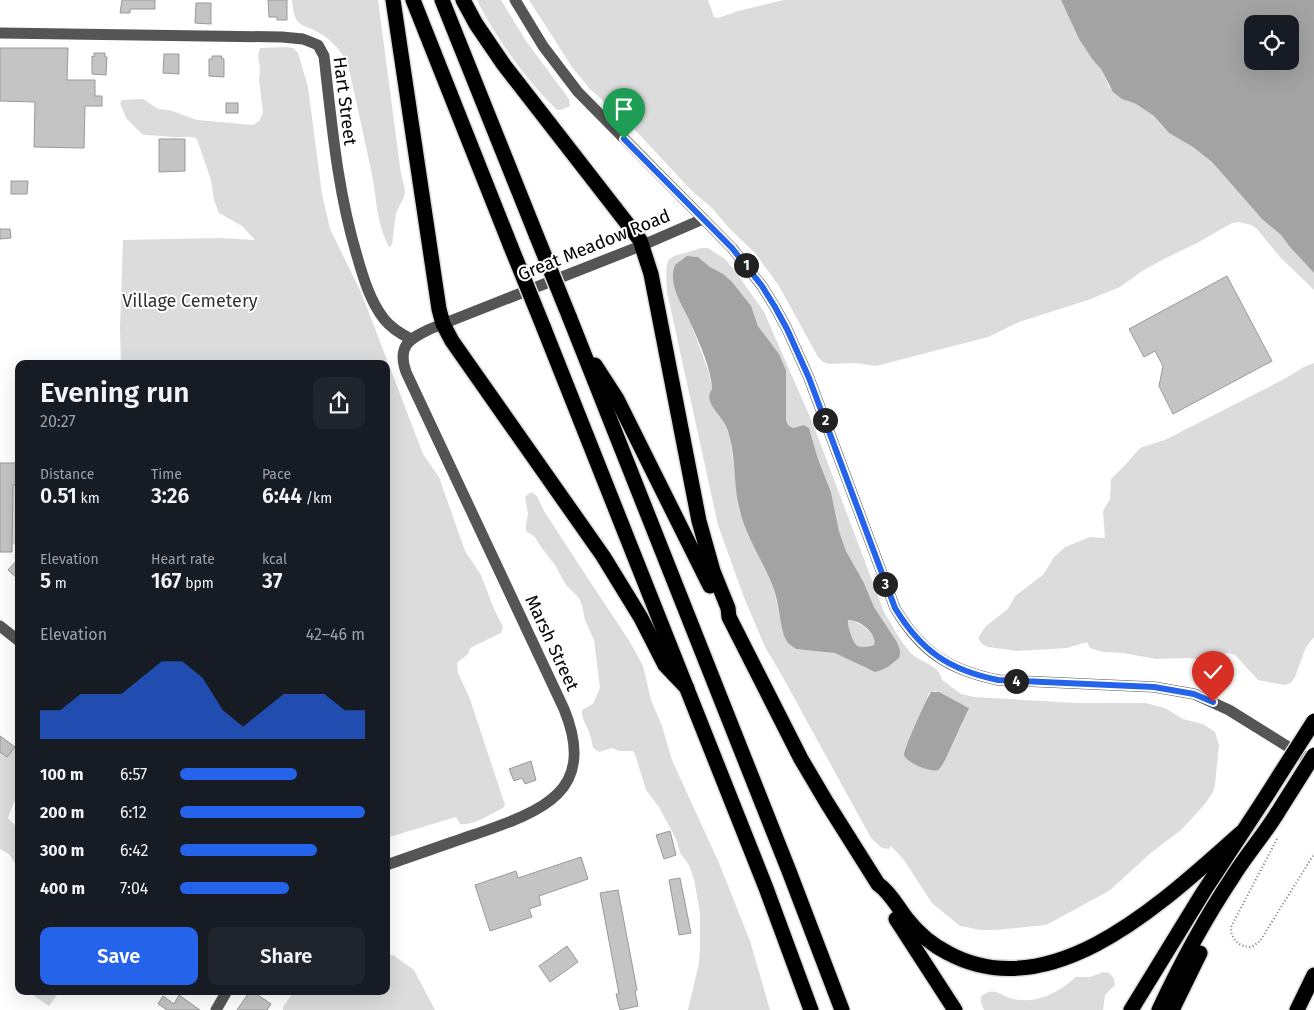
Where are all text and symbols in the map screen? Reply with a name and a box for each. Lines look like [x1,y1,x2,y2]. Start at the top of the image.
map controls [1244,15,1299,70]
button: locate [1244,15,1299,70]
street label: Hart Street [329,55,361,147]
pin [603,88,645,139]
icon: arrive [610,95,638,123]
street label: Great Meadow Road [515,204,673,286]
pin: 1 [734,252,758,278]
text: 1 [743,257,750,274]
park label: Village Cemetery [122,290,258,312]
text: Evening run [40,376,189,409]
button: share [313,377,365,429]
pin: 2 [812,408,838,432]
text: 20:27 [40,412,76,431]
text: 2 [822,412,829,429]
text: Distance [40,466,94,483]
text: Time [151,466,182,483]
text: Pace [262,466,291,483]
text: 0.51 [40,483,77,509]
text: 3:26 [151,483,189,509]
text: 6:44 [262,483,302,509]
text: km [77,490,100,507]
text: /km [302,490,332,507]
text: Elevation [40,551,99,568]
text: Heart rate [151,551,215,568]
text: kcal [262,551,287,568]
text: 5 [40,568,51,594]
text: 167 [151,568,181,594]
text: 37 [262,568,282,594]
pin: 3 [872,572,898,596]
text: m [51,575,67,592]
text: bpm [181,575,214,592]
text: 3 [882,576,889,593]
street label: Marsh Street [520,592,584,695]
text: Elevation [40,625,107,644]
text: 42–46 m [306,625,365,644]
pin [1192,651,1234,702]
icon: check [1199,658,1227,686]
pin: 4 [1004,668,1028,694]
text: 4 [1013,673,1020,690]
text: 100 m [40,765,83,784]
text: 6:57 [120,765,147,784]
text: 200 m [40,803,84,822]
text: 6:12 [120,803,147,822]
text: 300 m [40,841,84,860]
text: 6:42 [120,841,148,860]
text: 400 m [40,879,85,898]
text: 7:04 [120,879,148,898]
button: Save [40,927,198,985]
button: Share [208,927,365,985]

